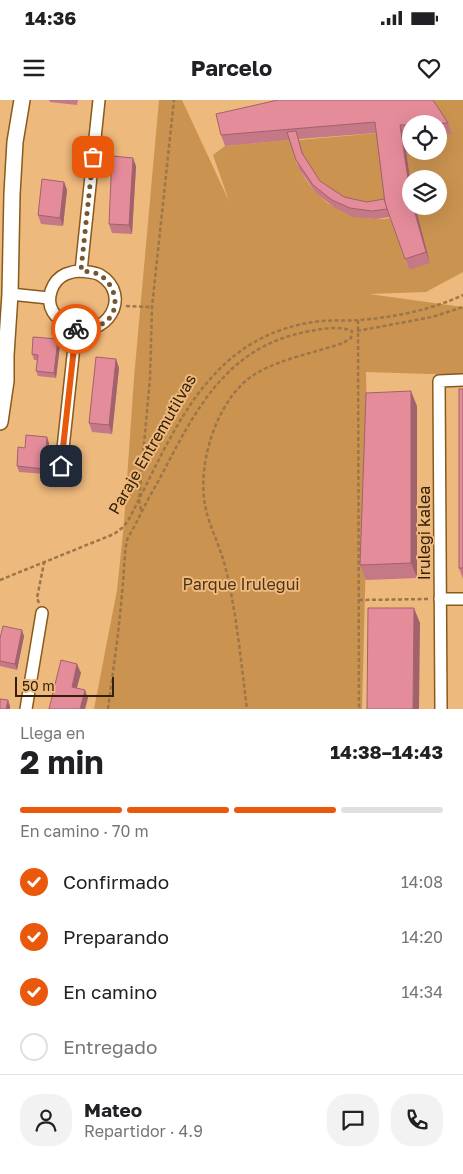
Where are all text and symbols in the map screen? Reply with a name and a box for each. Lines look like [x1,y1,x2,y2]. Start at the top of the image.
text: 14:36 [25,6,76,29]
icon: menu [20,54,48,82]
text: Parcelo [191,54,272,81]
icon: heart [415,54,443,82]
map controls [402,115,447,215]
button: locate [402,115,447,160]
pin [72,136,114,178]
icon: bag [79,143,107,171]
button: layers [402,170,447,215]
courier [51,304,101,354]
icon: bike [62,315,90,343]
street label: Paraje Entremutilvas [104,370,200,518]
pin [40,445,82,487]
icon: home [47,452,75,480]
street label: Irulegi kalea [414,486,434,580]
park label: Parque Irulegui [182,574,300,594]
scale bar [15,674,114,697]
text: 50 m [22,677,55,694]
text: Llega en [20,723,85,743]
text: 14:38–14:43 [330,740,443,763]
text: 2 min [20,743,104,781]
text: En camino · 70 m [20,821,149,841]
icon: check [20,868,48,896]
text: Confirmado [63,870,169,893]
text: 14:08 [401,872,443,892]
icon: check [20,923,48,951]
text: Preparando [63,925,169,948]
text: 14:20 [401,927,443,947]
icon: check [20,978,48,1006]
text: En camino [63,980,157,1003]
text: 14:34 [402,982,443,1002]
text: Entregado [63,1035,157,1058]
button: person [20,1094,72,1146]
button: chat [327,1094,379,1146]
button: phone [391,1094,443,1146]
text: Mateo [84,1098,142,1121]
text: Repartidor · 4.9 [84,1121,203,1141]

